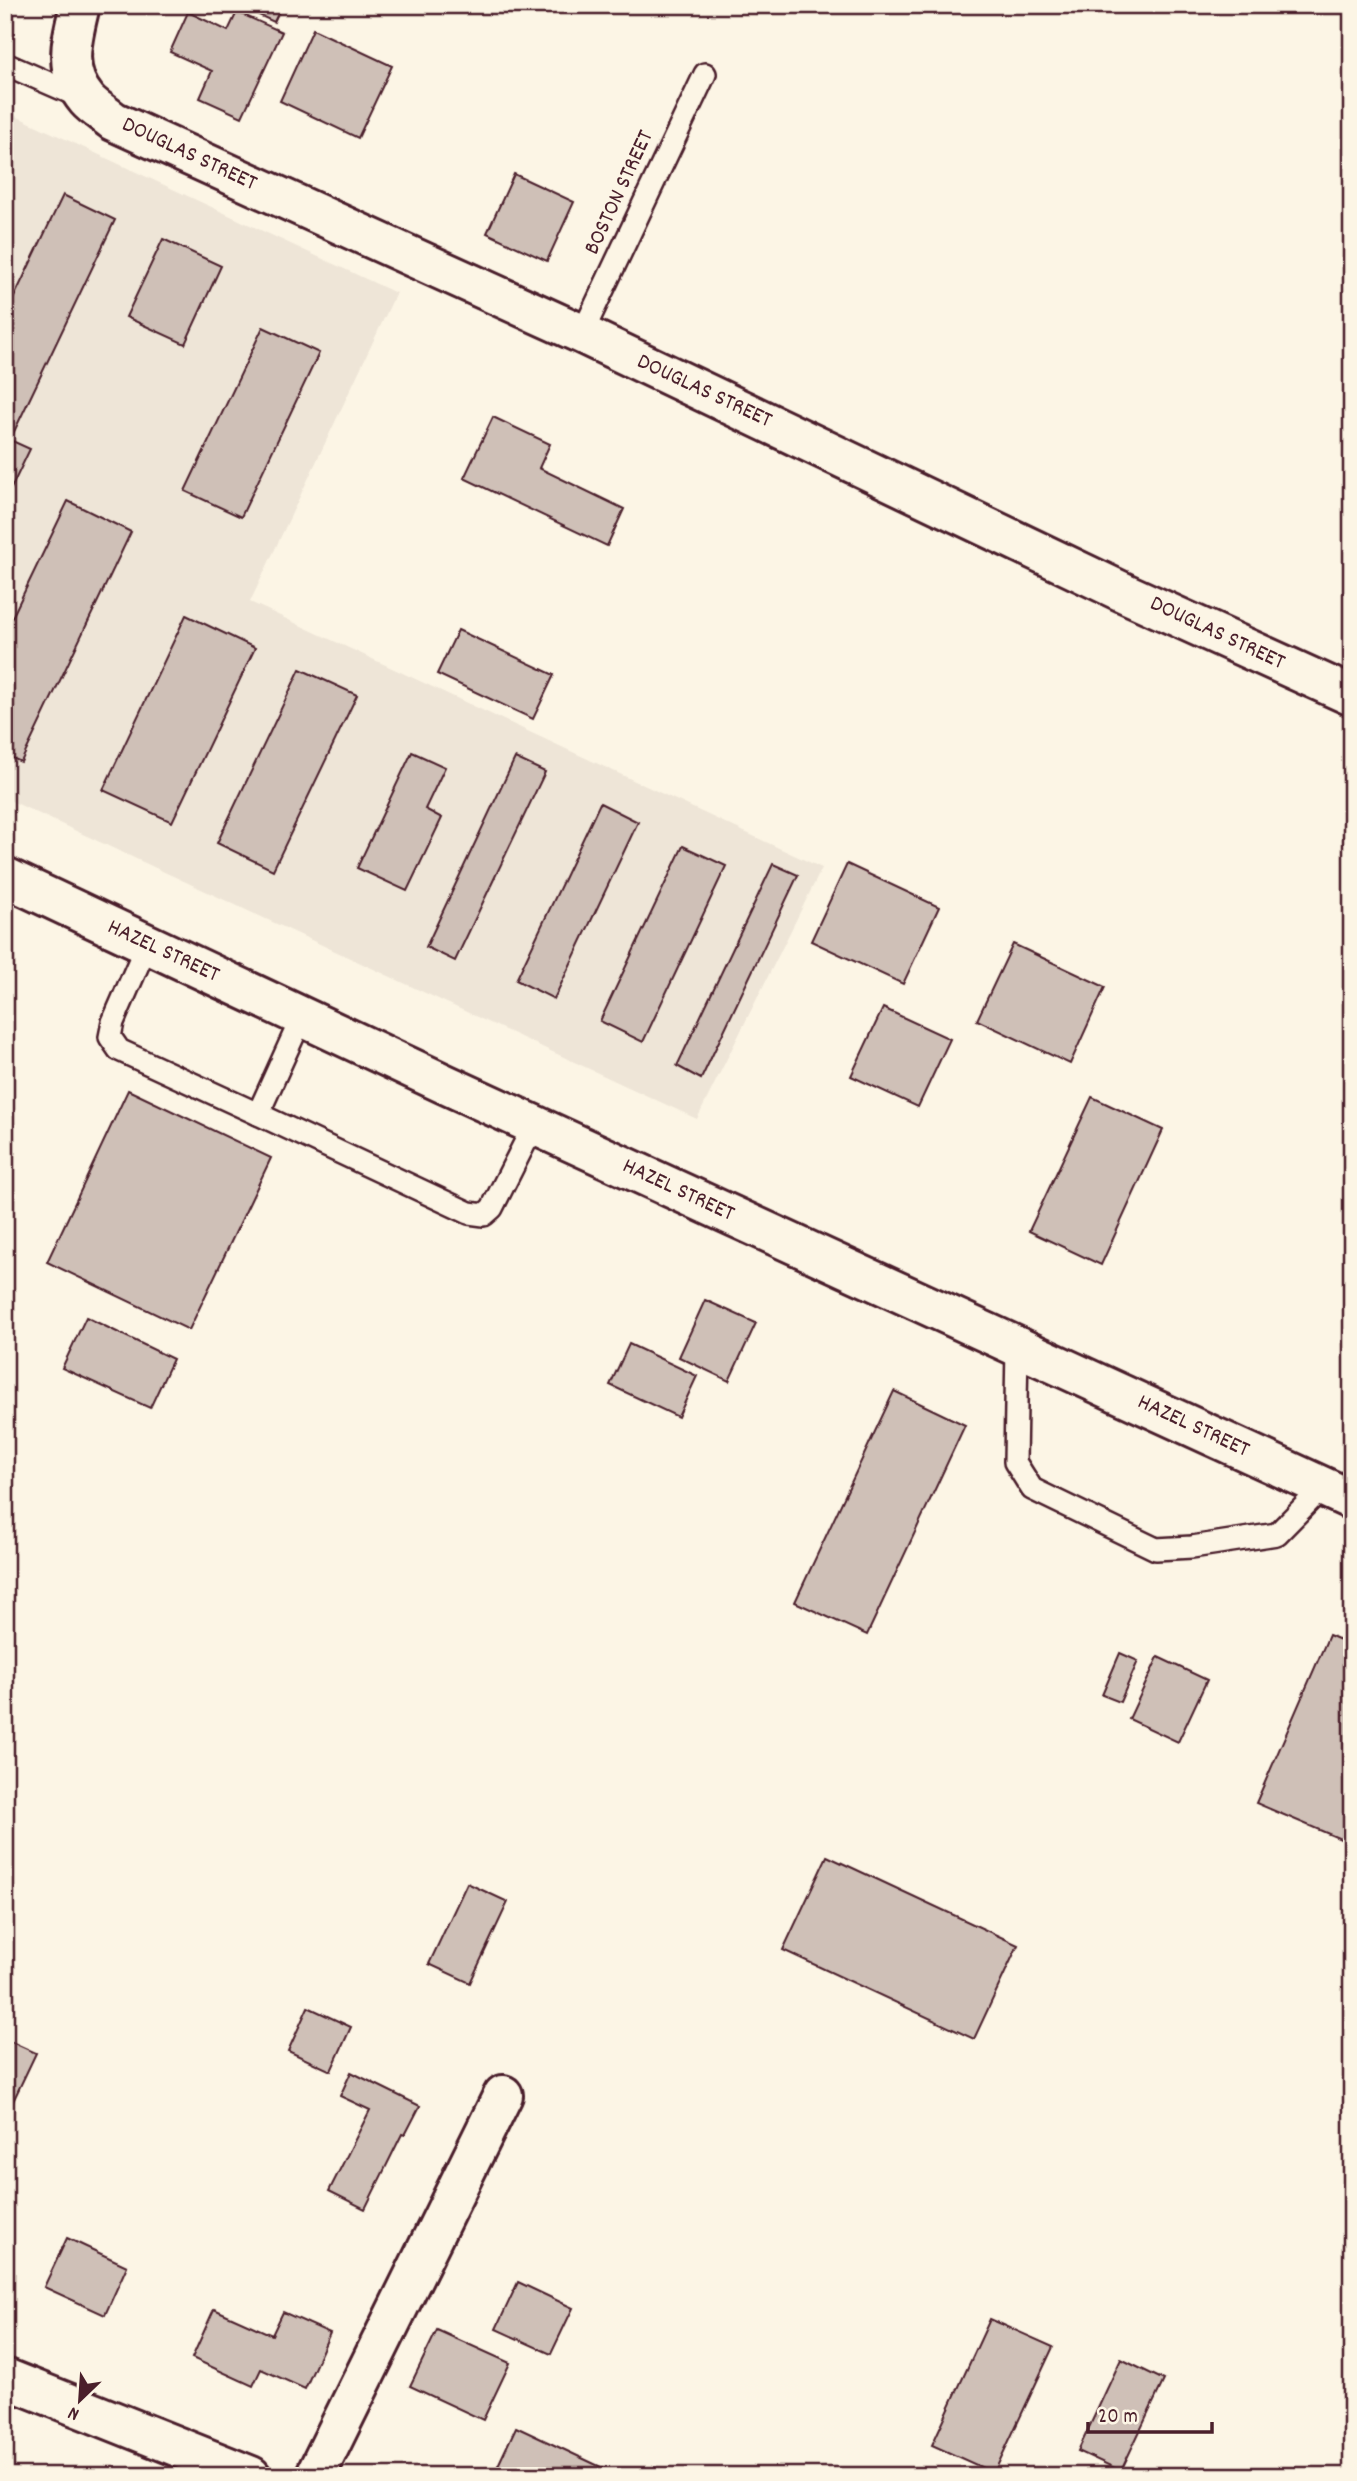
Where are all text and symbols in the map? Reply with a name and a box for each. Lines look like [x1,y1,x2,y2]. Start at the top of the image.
street label: DOUGLAS STREET [116,109,262,201]
street label: BOSTON STREET [577,125,663,261]
street label: DOUGLAS STREET [631,346,777,438]
street label: DOUGLAS STREET [1144,588,1290,680]
street label: HAZEL STREET [102,912,224,992]
street label: HAZEL STREET [617,1151,739,1231]
street label: HAZEL STREET [1132,1387,1254,1467]
north arrow [46,2366,116,2436]
scale bar [1088,2390,1212,2434]
text: N [64,2398,84,2426]
text: 20 m [1098,2403,1138,2433]

